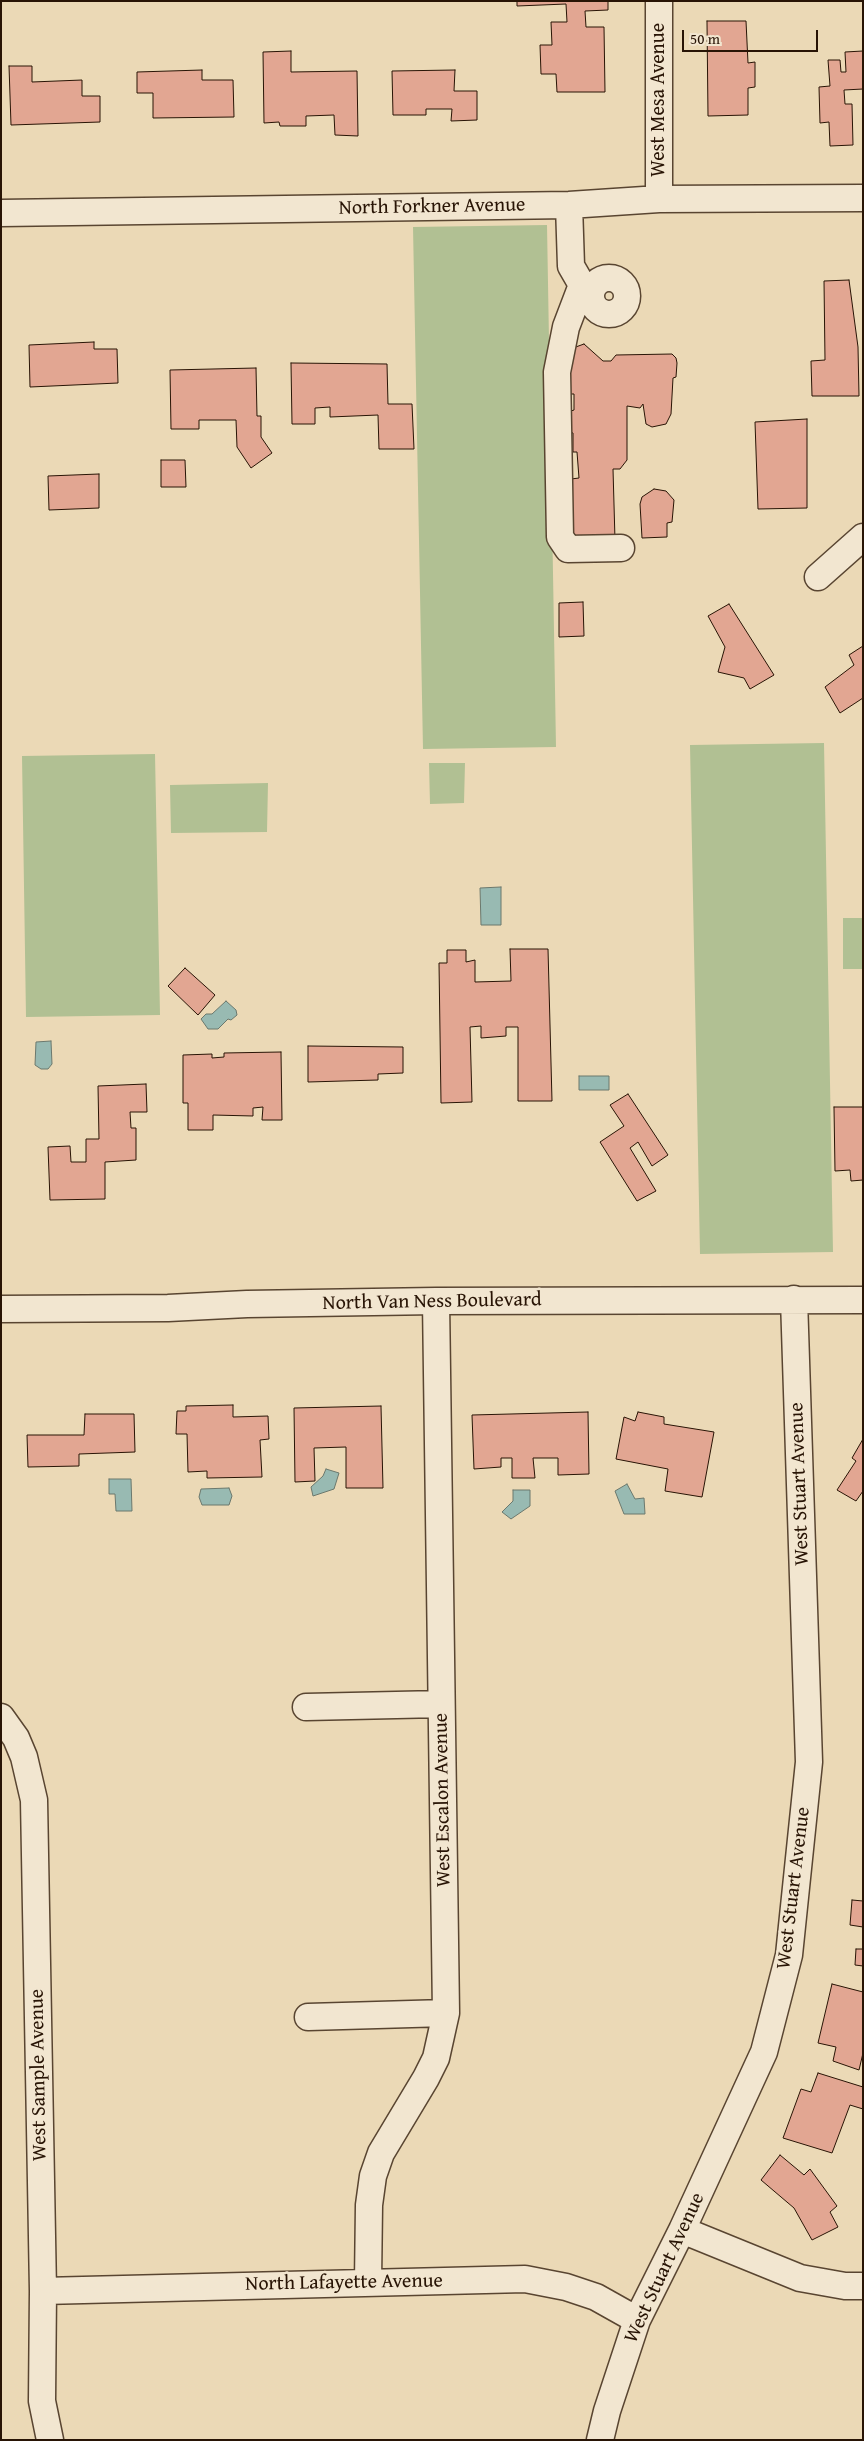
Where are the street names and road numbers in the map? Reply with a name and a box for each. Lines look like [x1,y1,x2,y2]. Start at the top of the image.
street label: West Mesa Avenue [647,23,671,177]
street label: North Forkner Avenue [339,193,525,221]
street label: North Van Ness Boulevard [322,1288,542,1316]
street label: West Stuart Avenue [785,1402,815,1566]
street label: West Escalon Avenue [429,1713,457,1887]
street label: West Stuart Avenue [772,1806,816,1970]
street label: West Sample Avenue [25,1989,53,2161]
street label: West Stuart Avenue [620,2189,710,2347]
street label: North Lafayette Avenue [245,2269,443,2297]

